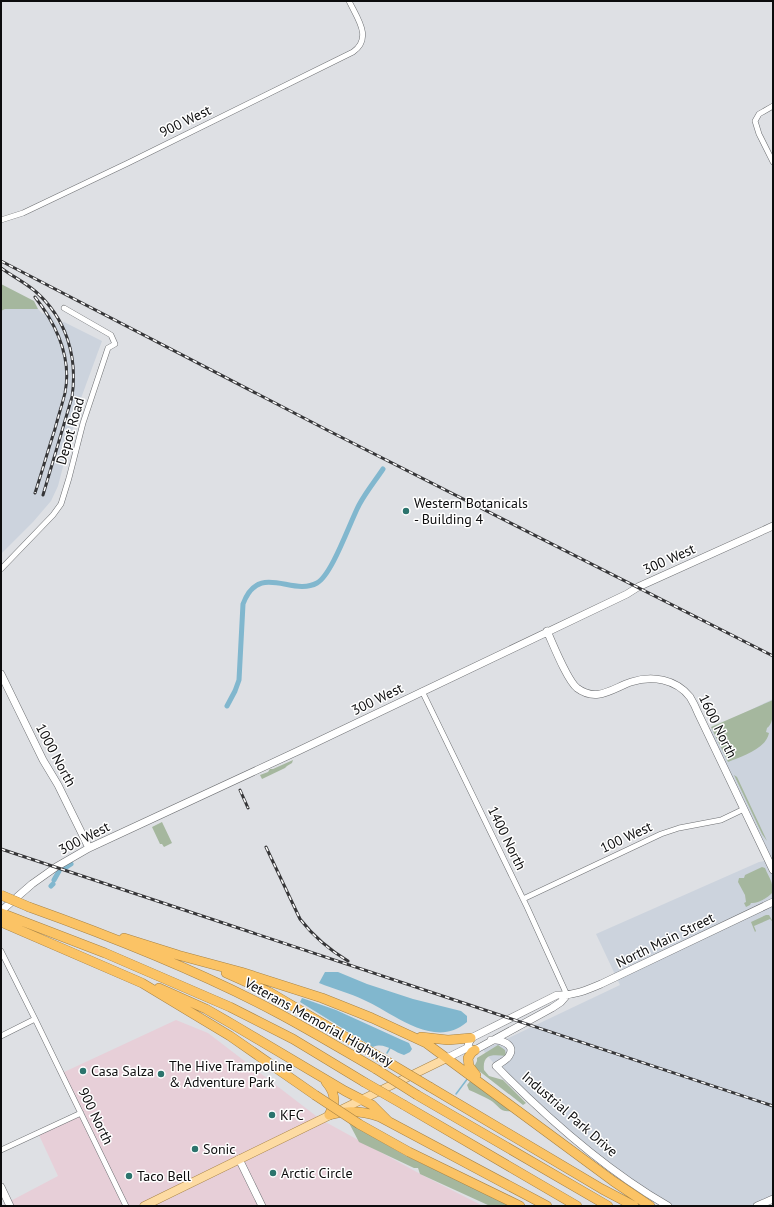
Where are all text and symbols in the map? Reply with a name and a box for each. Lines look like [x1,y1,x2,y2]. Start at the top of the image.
street label: 900 West [156,101,214,141]
street label: Depot Road [52,395,88,467]
place label: Western Botanicals - Building 4 [414,494,528,528]
marker: Western Botanicals - Building 4 [401,506,411,516]
street label: 300 West [640,539,698,578]
street label: 300 West [348,679,406,719]
street label: 1600 North [695,691,741,761]
street label: 1000 North [32,720,80,790]
street label: 1400 North [484,803,530,873]
street label: 300 West [55,817,113,859]
street label: 100 West [597,817,655,857]
street label: North Main Street [613,908,717,972]
street label: Veterans Memorial Highway [241,973,397,1071]
place label: The Hive Trampoline & Adventure Park [169,1057,293,1091]
place label: Casa Salza [91,1062,154,1080]
marker: Casa Salza [78,1066,88,1076]
street label: Industrial Park Drive [518,1067,622,1161]
marker: The Hive Trampoline & Adventure Park [156,1069,166,1079]
street label: 900 North [75,1085,117,1147]
place label: KFC [280,1106,304,1124]
marker: KFC [267,1110,277,1120]
place label: Sonic [203,1140,236,1158]
marker: Sonic [190,1144,200,1154]
place label: Arctic Circle [281,1164,353,1182]
place label: Taco Bell [137,1167,191,1185]
marker: Arctic Circle [268,1168,278,1178]
marker: Taco Bell [124,1171,134,1181]

